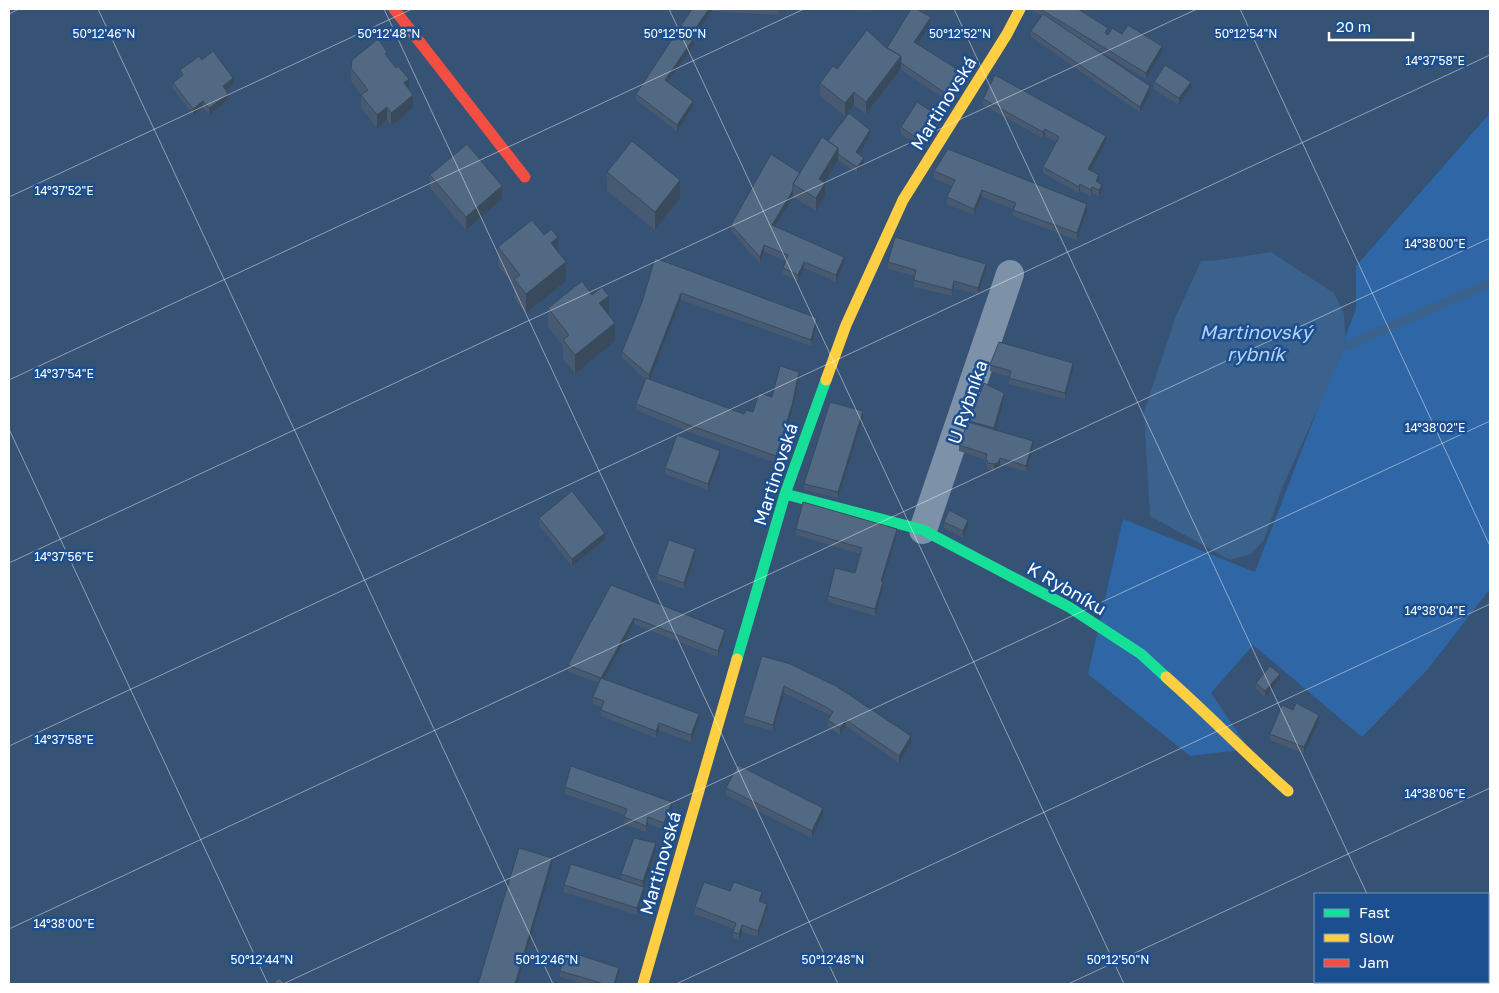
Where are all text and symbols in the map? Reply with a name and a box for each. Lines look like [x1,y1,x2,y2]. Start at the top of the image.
scale bar [1329,10,1413,42]
text: 20 m [1336,17,1371,35]
text: 50°12'46"N [73,26,135,41]
text: 50°12'48"N [358,26,420,41]
text: 50°12'50"N [644,26,706,41]
text: 50°12'52"N [929,26,991,41]
text: 50°12'54"N [1215,26,1277,41]
street label: Martinovská [905,52,981,154]
text: 14°37'58"E [1405,53,1465,68]
text: 14°37'52"E [34,183,94,198]
text: 14°38'00"E [1404,236,1466,251]
water label: Martinovský rybník [1200,320,1315,365]
street label: U Rybníka [942,357,992,447]
text: 14°37'54"E [34,366,94,381]
street label: Martinovská [748,420,802,528]
text: 14°38'02"E [1405,420,1465,435]
text: 14°37'56"E [34,549,94,564]
street label: K Rybníku [1024,557,1110,619]
text: 14°38'04"E [1405,603,1465,618]
text: 14°37'58"E [34,732,94,747]
text: 14°38'06"E [1405,786,1465,801]
street label: Martinovská [635,809,685,917]
legend [1314,893,1489,983]
text: Fast [1359,903,1390,921]
text: 14°38'00"E [33,916,95,931]
text: Slow [1359,928,1394,946]
text: 50°12'44"N [231,952,293,967]
text: 50°12'46"N [516,952,578,967]
text: 50°12'48"N [802,952,864,967]
text: 50°12'50"N [1087,952,1149,967]
text: Jam [1359,953,1389,971]

